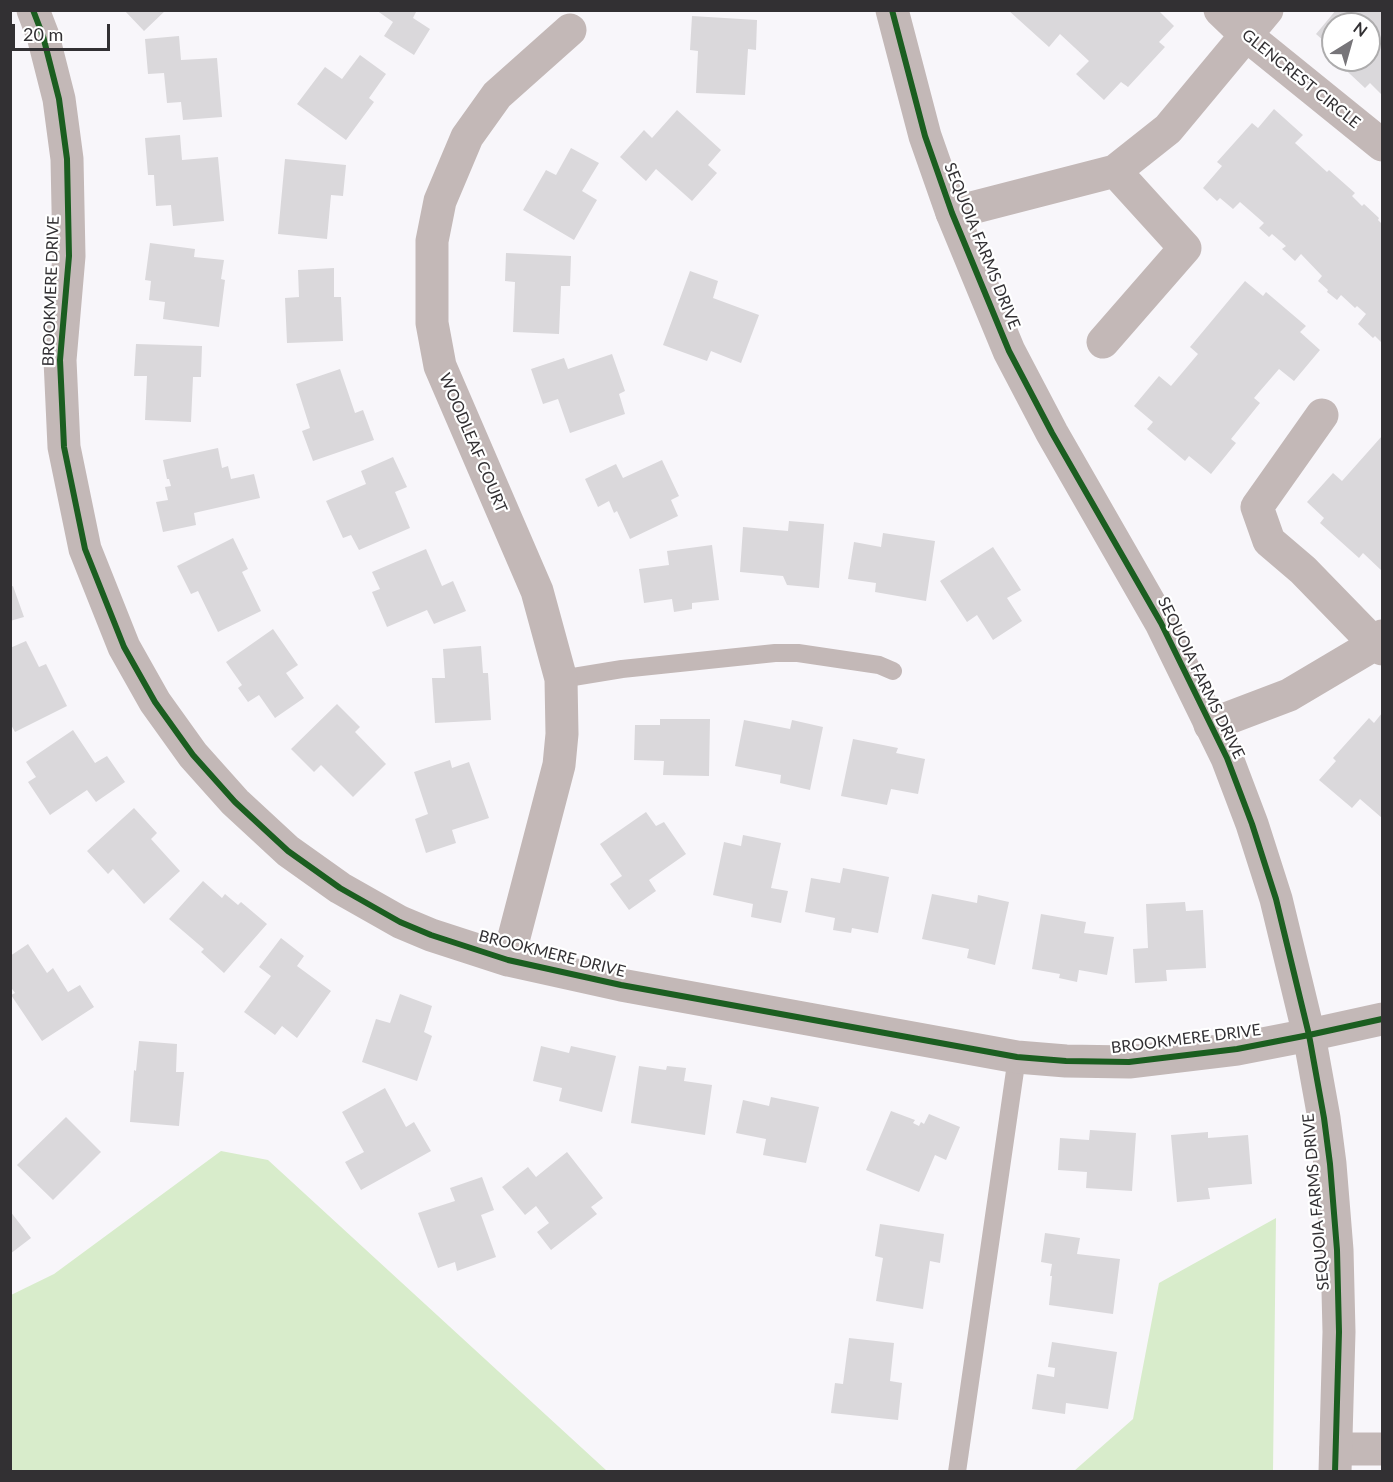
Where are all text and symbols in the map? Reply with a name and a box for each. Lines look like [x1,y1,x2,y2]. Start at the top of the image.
scale bar [15,12,112,50]
north arrow [1321,12,1381,72]
text: 20 m [23,23,63,45]
street label: GLENCREST CIRCLE [1238,25,1364,133]
street label: SEQUOIA FARMS DRIVE [940,160,1024,332]
street label: BROOKMERE DRIVE [39,215,63,367]
street label: WOODLEAF COURT [435,370,511,516]
street label: SEQUOIA FARMS DRIVE [1153,594,1249,762]
street label: BROOKMERE DRIVE [477,926,627,982]
street label: BROOKMERE DRIVE [1110,1020,1262,1058]
street label: SEQUOIA FARMS DRIVE [1299,1113,1333,1291]

